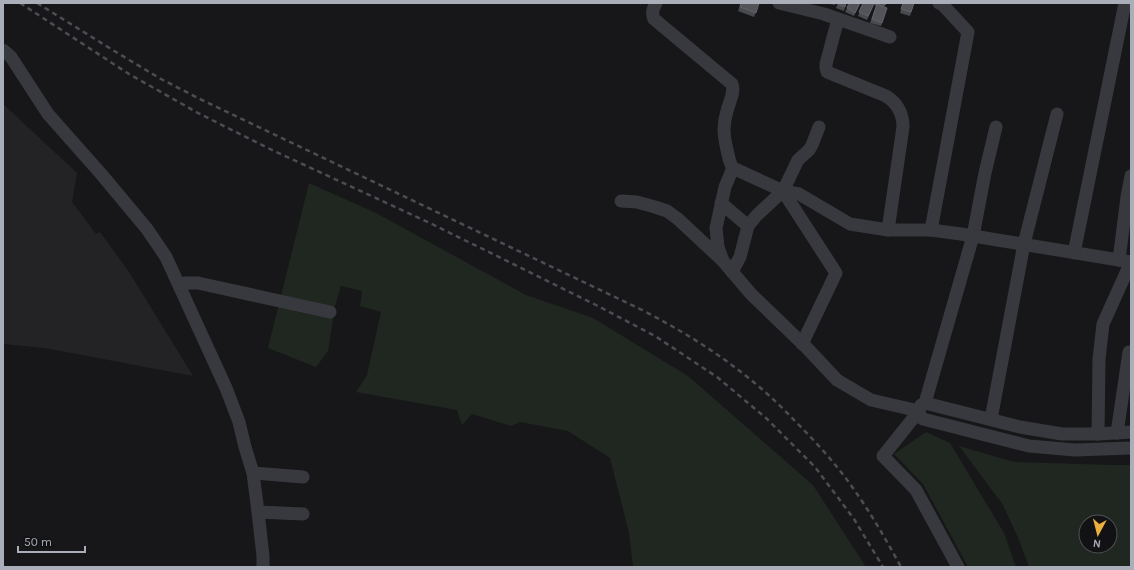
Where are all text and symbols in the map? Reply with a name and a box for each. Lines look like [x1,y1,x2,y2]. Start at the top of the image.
north arrow [1078,514,1118,554]
scale bar [18,528,85,554]
text: 50 m [24,535,52,549]
text: N [1092,536,1102,550]

